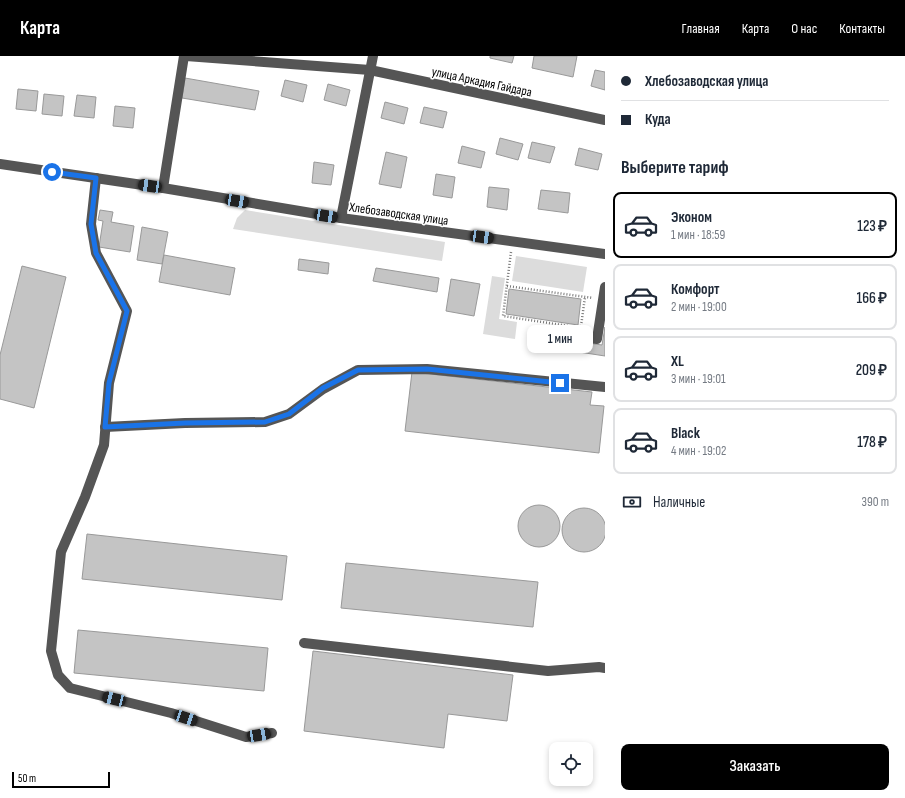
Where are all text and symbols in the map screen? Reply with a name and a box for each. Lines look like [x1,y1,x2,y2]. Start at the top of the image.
text: Карта [20,17,60,40]
text: Главная [682,20,720,37]
text: Карта [742,20,769,37]
text: О нас [791,20,817,37]
text: Контакты [839,20,885,37]
street label: улица Аркадия Гайдара [430,64,533,100]
text: Хлебозаводская улица [645,72,768,91]
text: Куда [645,110,671,129]
text: Выберите тариф [621,157,729,178]
route start [43,163,61,181]
car [137,178,163,194]
car [224,193,250,209]
street label: Хлебозаводская улица [347,199,449,229]
icon: car [623,207,659,243]
car [313,208,339,224]
text: Эконом [671,208,712,227]
text: 123 ₽ [857,217,887,236]
text: 1 мин · 18:59 [671,227,725,243]
car [469,229,495,245]
icon: car [623,279,659,315]
text: Комфорт [671,280,720,299]
text: 166 ₽ [857,289,887,308]
text: 2 мин · 19:00 [671,299,727,315]
callout: 1 мин [527,325,593,353]
text: 1 мин [548,331,572,347]
icon: car [623,351,659,387]
text: XL [671,352,684,371]
text: 209 ₽ [856,361,887,380]
text: 3 мин · 19:01 [671,371,726,387]
route end [551,374,569,392]
icon: car [623,423,659,459]
text: Black [671,424,700,443]
text: 178 ₽ [857,433,887,452]
text: 4 мин · 19:02 [671,443,726,459]
icon: cash [621,491,643,513]
text: Наличные [653,493,705,512]
text: 390 m [862,494,889,510]
car [101,690,127,708]
car [173,709,199,727]
car [246,727,272,743]
map controls [549,742,593,786]
button: locate [549,742,593,786]
button: Заказать [621,744,889,790]
scale bar [12,770,110,789]
text: 50 m [18,772,36,785]

